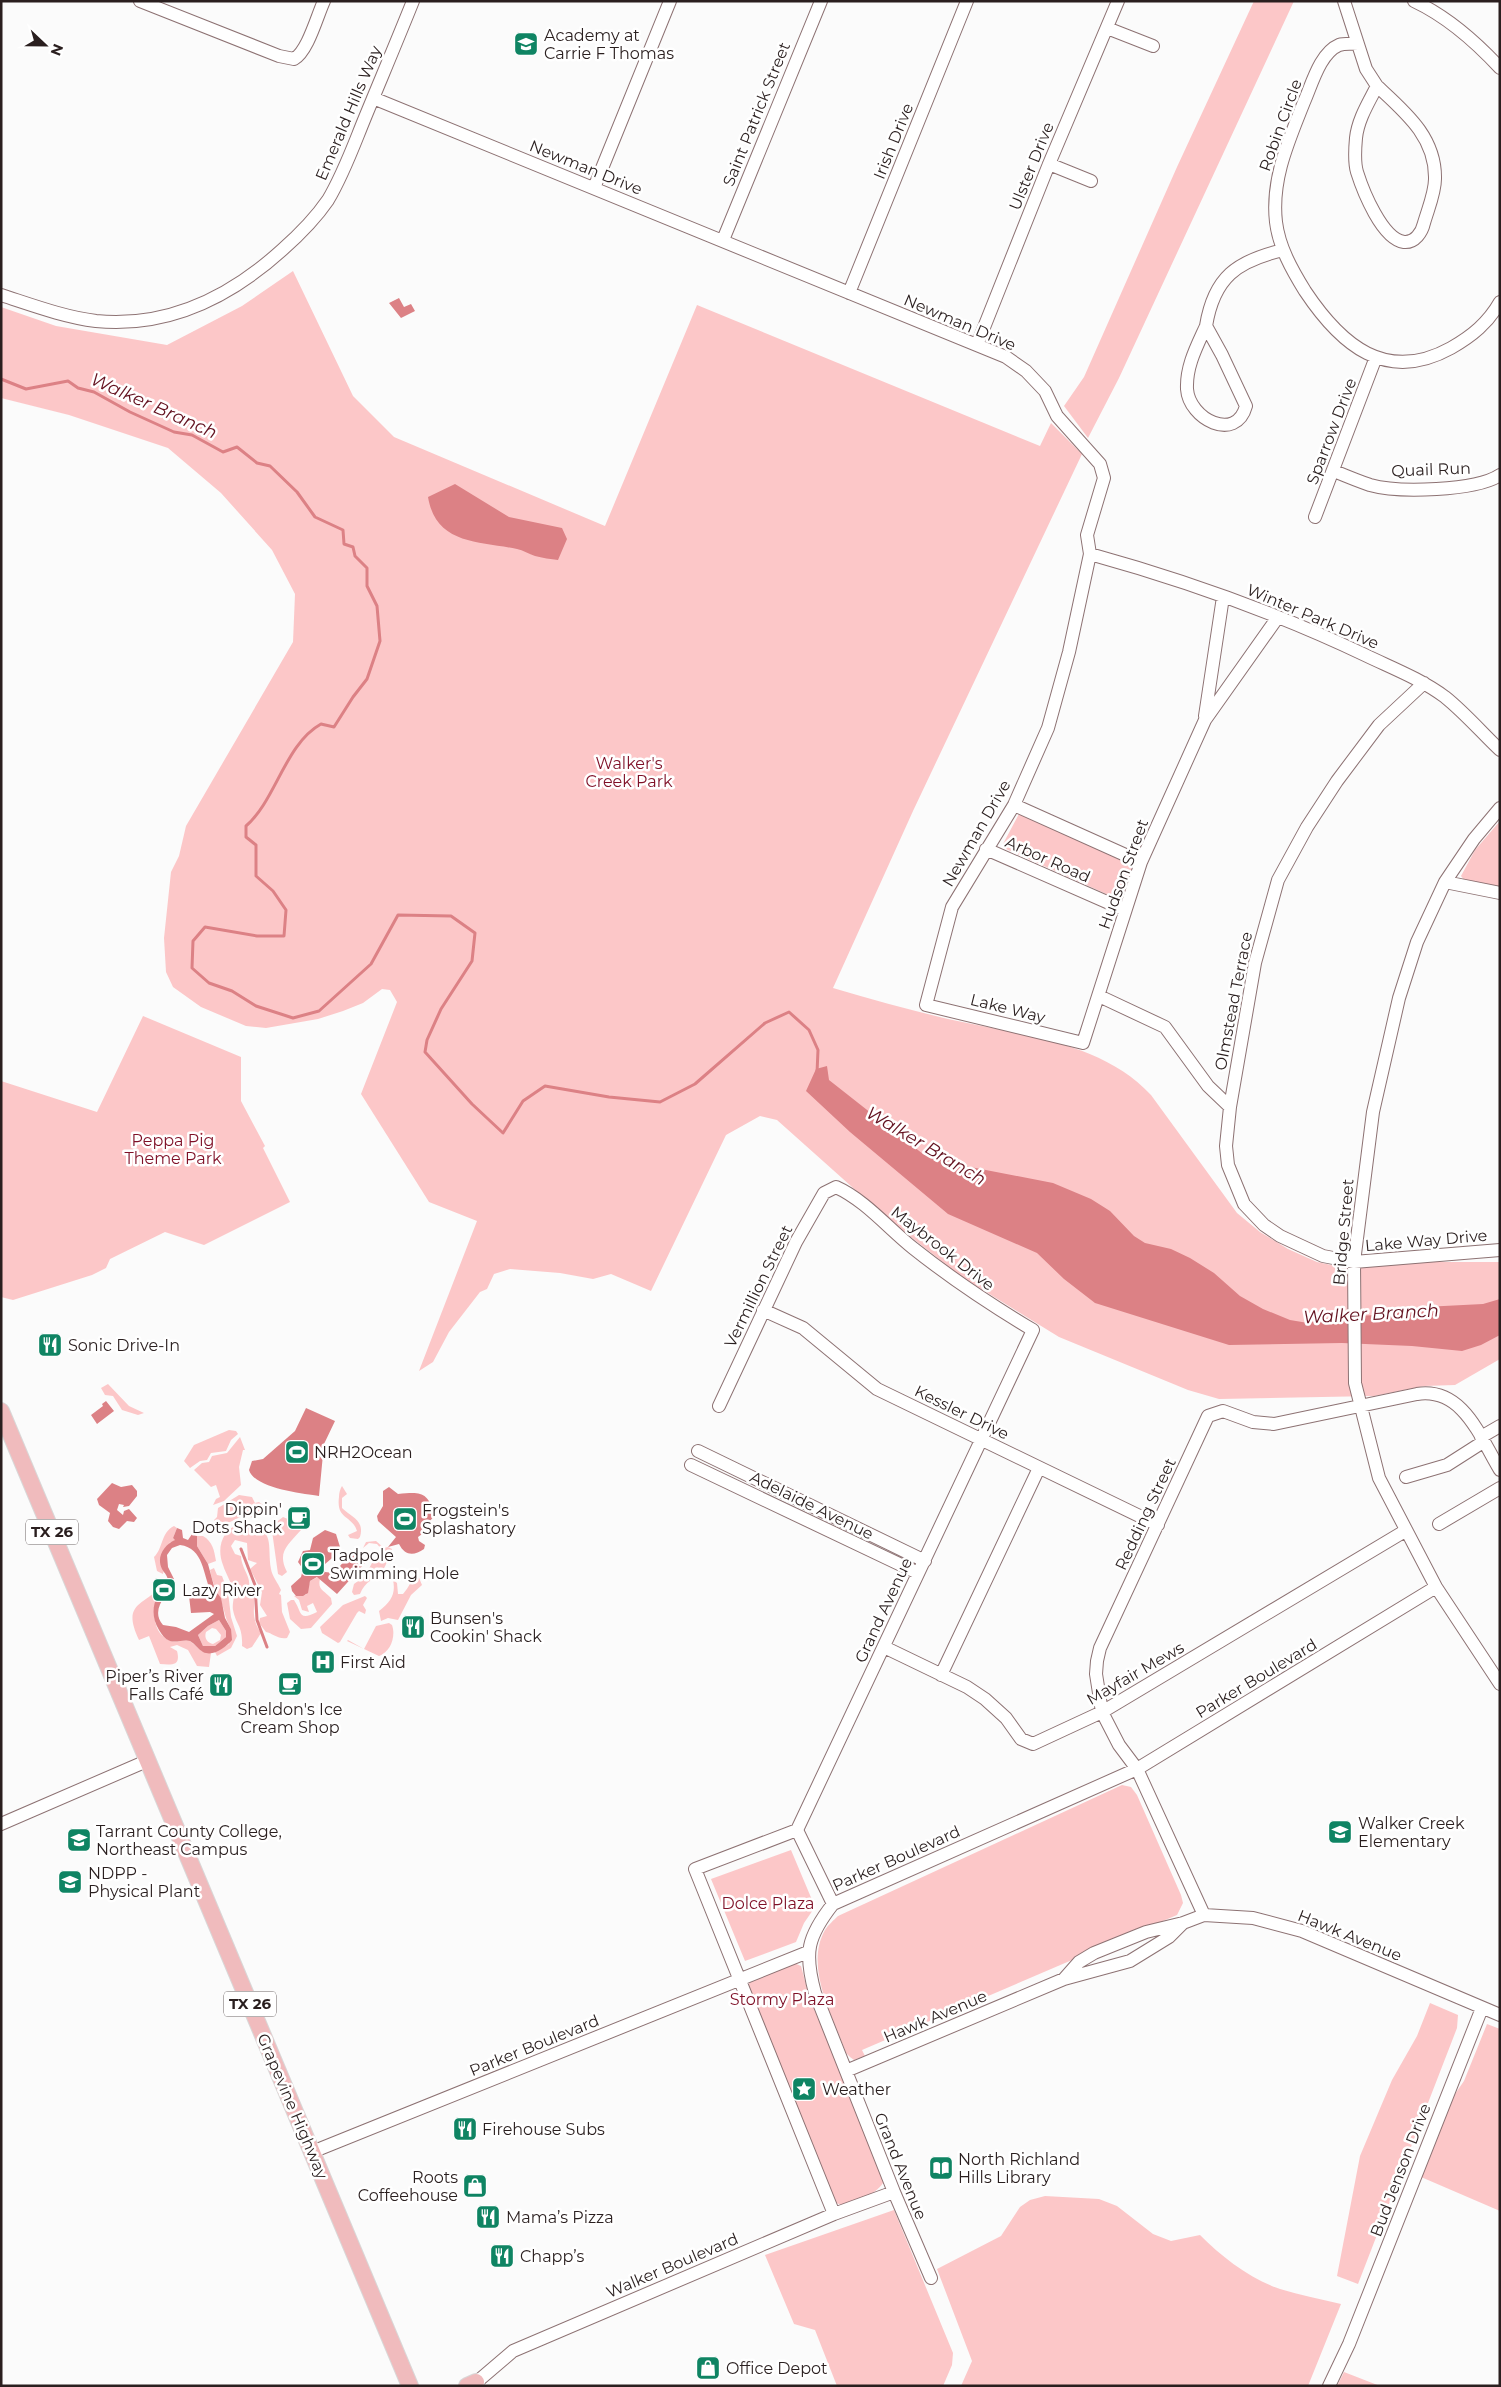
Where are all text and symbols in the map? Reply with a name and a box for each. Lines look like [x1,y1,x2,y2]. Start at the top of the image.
north arrow [20,20,70,70]
place label: Academy at Carrie F Thomas [544,26,674,63]
school or university icon: Academy at Carrie F Thomas [513,31,539,57]
street label: Saint Patrick Street [719,39,794,189]
text: N [47,41,68,58]
street label: Emerald Hills Way [311,43,386,183]
street label: Robin Circle [1255,77,1306,174]
street label: Irish Drive [870,100,917,182]
street label: Ulster Drive [1005,119,1058,213]
street label: Newman Drive [527,136,645,199]
street label: Newman Drive [901,290,1019,355]
water label: Walker Branch [87,368,221,444]
street label: Sparrow Drive [1302,375,1361,487]
street label: Quail Run [1391,459,1471,480]
street label: Winter Park Drive [1244,580,1382,653]
park label: Walker's Creek Park [585,754,673,791]
street label: Newman Drive [938,777,1015,890]
street label: Hudson Street [1095,816,1152,932]
street label: Arbor Road [1002,832,1093,887]
street label: Olmstead Terrace [1211,930,1256,1072]
street label: Lake Way [968,990,1048,1027]
water label: Walker Branch [862,1102,990,1190]
park label: Peppa Pig Theme Park [124,1131,222,1168]
street label: Bridge Street [1329,1178,1358,1286]
street label: Maybrook Drive [887,1202,998,1295]
street label: Vermillion Street [721,1221,797,1351]
street label: Lake Way Drive [1364,1226,1488,1255]
water label: Walker Branch [1303,1299,1439,1329]
restaurant icon: Sonic Drive-In [37,1332,63,1358]
place label: Sonic Drive-In [68,1336,180,1355]
street label: Kessler Drive [911,1381,1012,1444]
sports icon: NRH2Ocean [284,1439,310,1465]
place label: NRH2Ocean [314,1443,413,1462]
street label: Redding Street [1111,1455,1180,1573]
street label: Adelaide Avenue [747,1467,877,1544]
place label: Dippin' Dots Shack [192,1500,282,1537]
place label: Frogstein's Splashatory [422,1501,516,1538]
cafe icon: Dippin' Dots Shack [286,1505,312,1531]
sports icon: Frogstein's Splashatory [392,1506,418,1532]
road number: TX 26 [26,1520,78,1544]
place label: Tadpole Swimming Hole [330,1546,459,1583]
sports icon: Tadpole Swimming Hole [300,1551,326,1577]
street label: Grand Avenue [851,1555,916,1666]
sports icon: Lazy River [151,1577,177,1603]
place label: Lazy River [182,1581,262,1600]
place label: Bunsen's Cookin' Shack [430,1609,542,1646]
restaurant icon: Bunsen's Cookin' Shack [400,1614,426,1640]
street label: Parker Boulevard [1192,1635,1320,1722]
street label: Mayfair Mews [1083,1638,1187,1709]
hospital icon: First Aid [310,1649,336,1675]
place label: First Aid [340,1653,406,1672]
place label: Piper’s River Falls Café [105,1667,204,1704]
cafe icon: Sheldon's Ice Cream Shop [277,1671,303,1697]
restaurant icon: Piper’s River Falls Café [208,1672,234,1698]
place label: Sheldon's Ice Cream Shop [238,1700,342,1737]
place label: Walker Creek Elementary [1358,1814,1465,1851]
school or university icon: Walker Creek Elementary [1327,1819,1353,1845]
place label: Tarrant County College, Northeast Campus [96,1822,282,1859]
street label: Parker Boulevard [829,1822,963,1895]
school or university icon: Tarrant County College, Northeast Campus [66,1827,92,1853]
place label: NDPP - Physical Plant [88,1864,201,1901]
school or university icon: NDPP - Physical Plant [57,1869,83,1895]
park label: Dolce Plaza [721,1894,815,1913]
street label: Hawk Avenue [1295,1906,1405,1965]
street label: Hawk Avenue [881,1986,990,2047]
park label: Stormy Plaza [730,1990,834,2009]
road number: TX 26 [224,1992,276,2016]
street label: Parker Boulevard [467,2011,602,2080]
street label: Grapevine Highway [253,2031,332,2182]
place icon: Weather [791,2076,817,2102]
place label: Weather [822,2080,891,2099]
street label: Bud Jenson Drive [1366,2101,1435,2239]
street label: Grand Avenue [870,2110,931,2223]
restaurant icon: Firehouse Subs [452,2116,478,2142]
place label: Firehouse Subs [482,2120,605,2139]
place label: North Richland Hills Library [958,2150,1080,2187]
library icon: North Richland Hills Library [928,2155,954,2181]
place label: Roots Coffeehouse [358,2168,458,2205]
shop icon: Roots Coffeehouse [462,2173,488,2199]
restaurant icon: Mama’s Pizza [475,2204,501,2230]
place label: Mama’s Pizza [506,2208,614,2227]
street label: Walker Boulevard [603,2229,741,2302]
restaurant icon: Chapp’s [489,2243,515,2269]
place label: Chapp’s [520,2247,584,2266]
shop icon: Office Depot [695,2355,721,2381]
place label: Office Depot [726,2359,828,2378]

